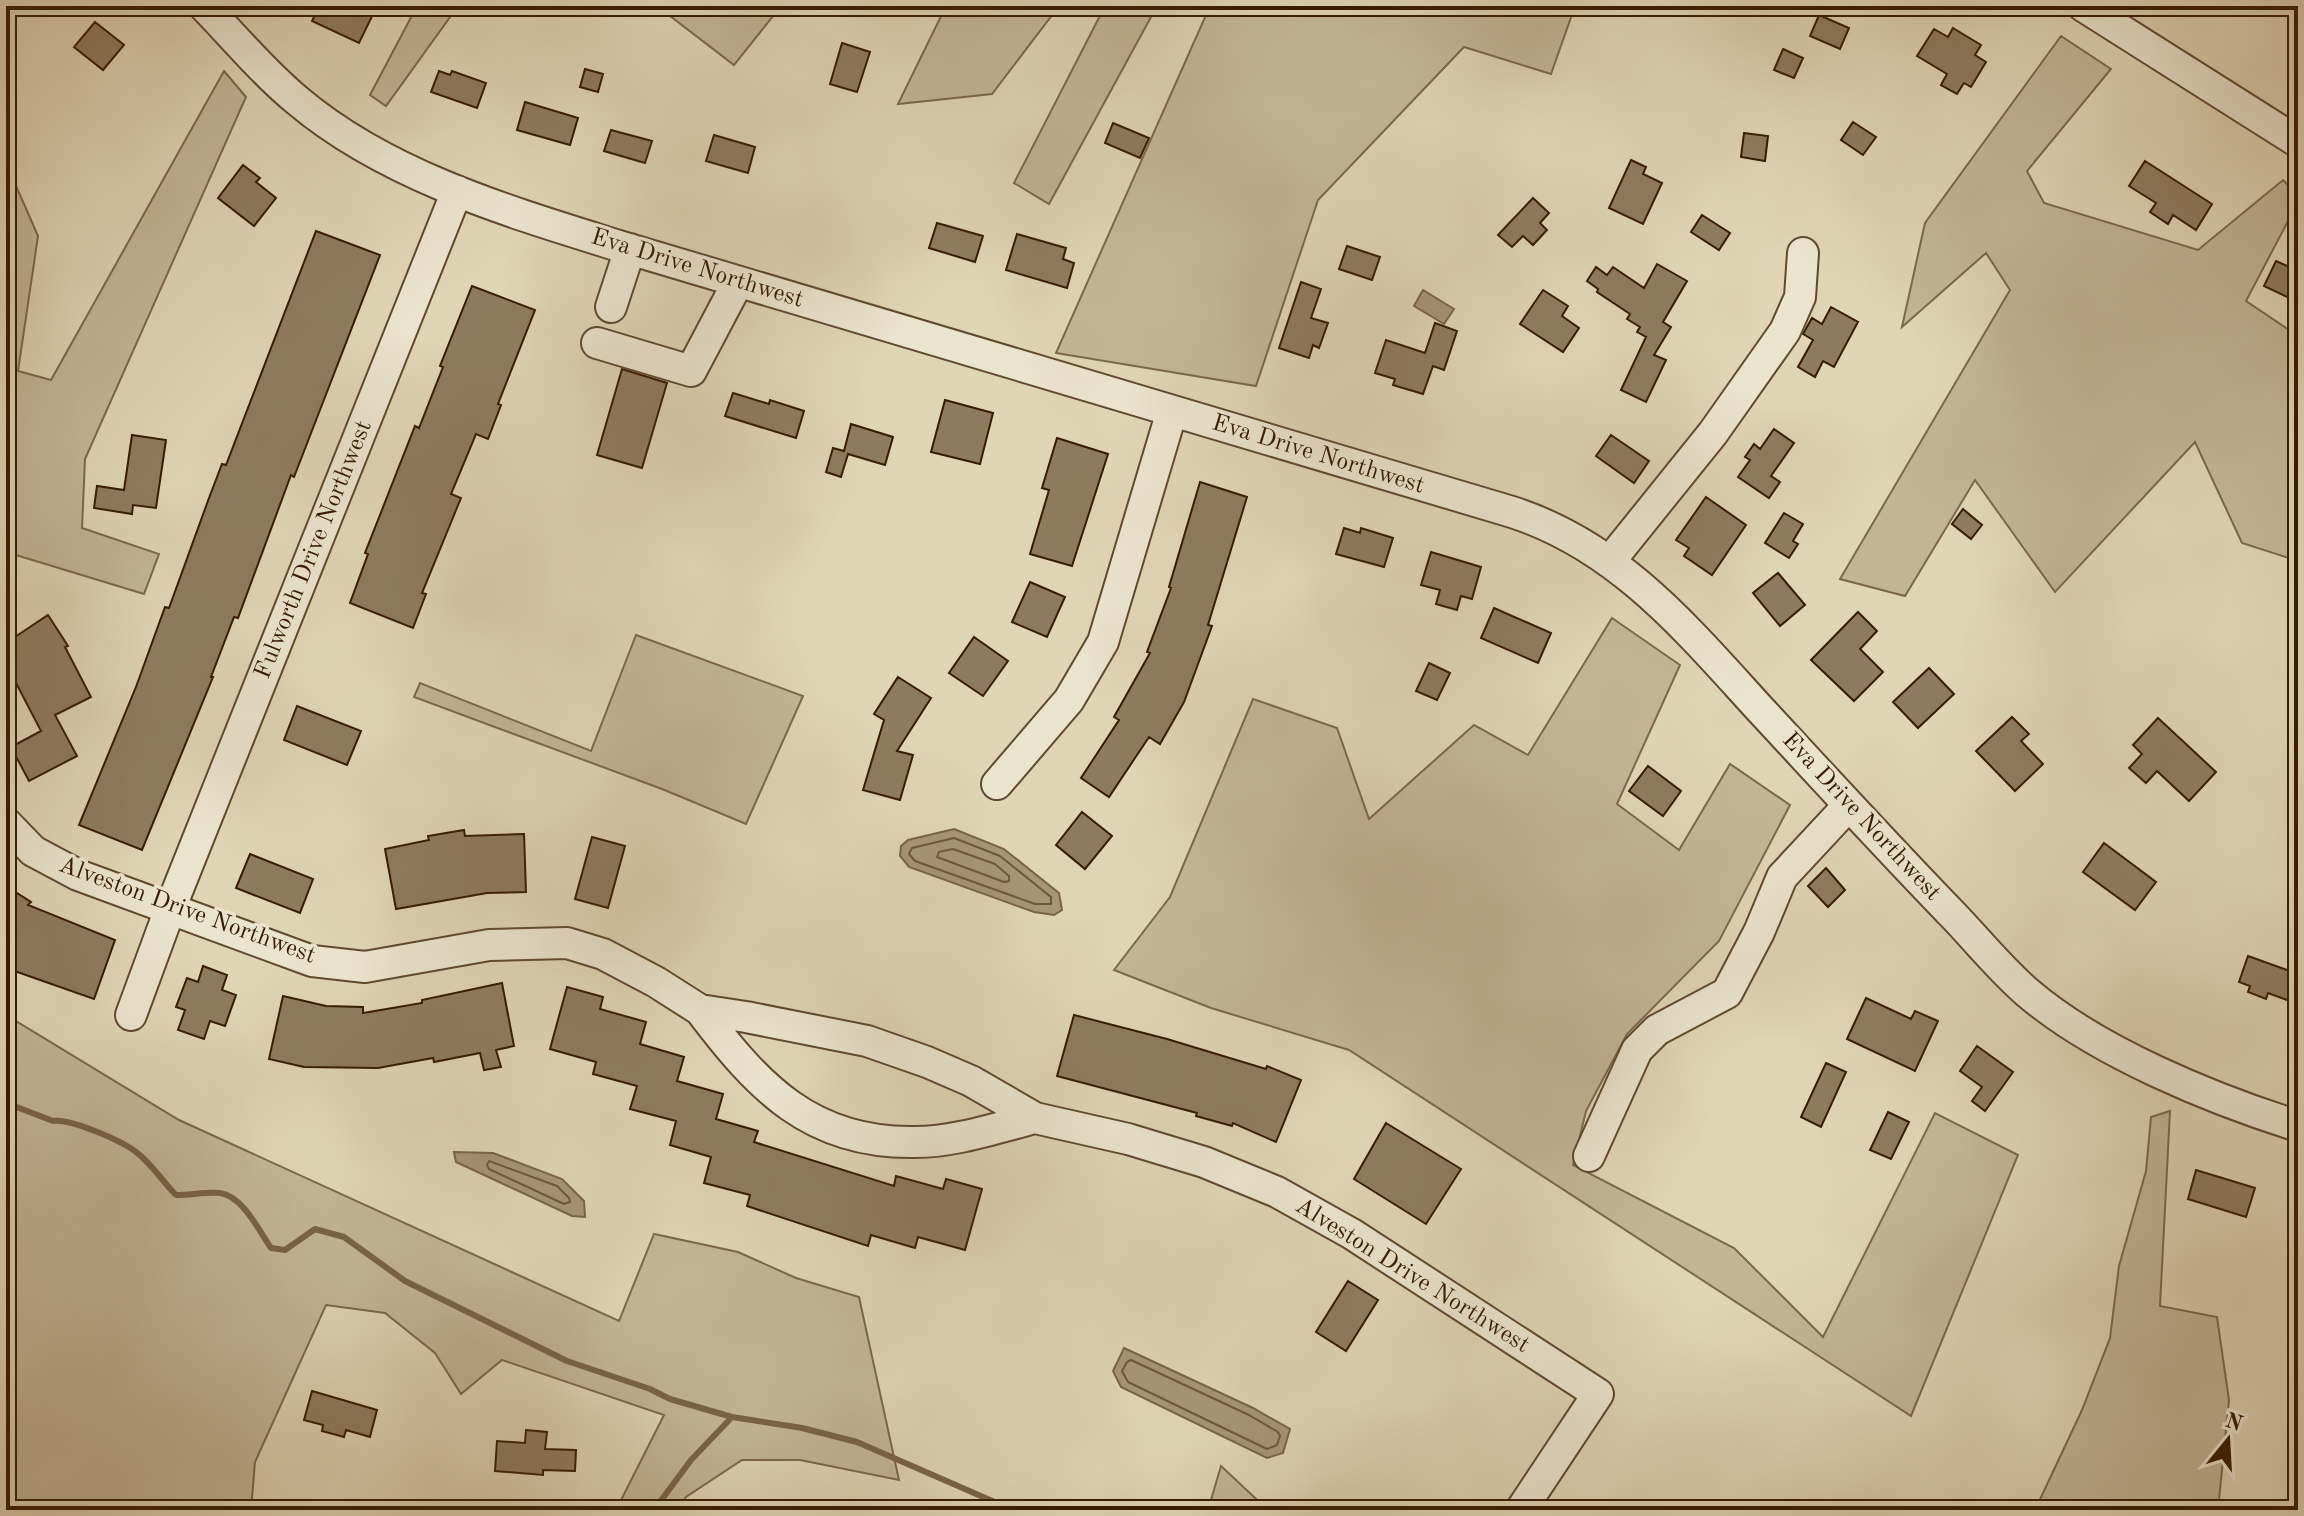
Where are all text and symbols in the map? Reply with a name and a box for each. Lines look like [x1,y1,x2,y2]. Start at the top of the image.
street label: Eva Drive Northwest [588,225,806,313]
street label: Eva Drive Northwest [1209,411,1427,499]
street label: Fulworth Drive Northwest [251,417,377,683]
street label: Eva Drive Northwest [1777,728,1945,906]
street label: Alveston Drive Northwest [55,853,319,969]
street label: Alveston Drive Northwest [1291,1194,1533,1358]
north arrow [2188,1400,2268,1480]
text: N [2222,1410,2245,1436]

